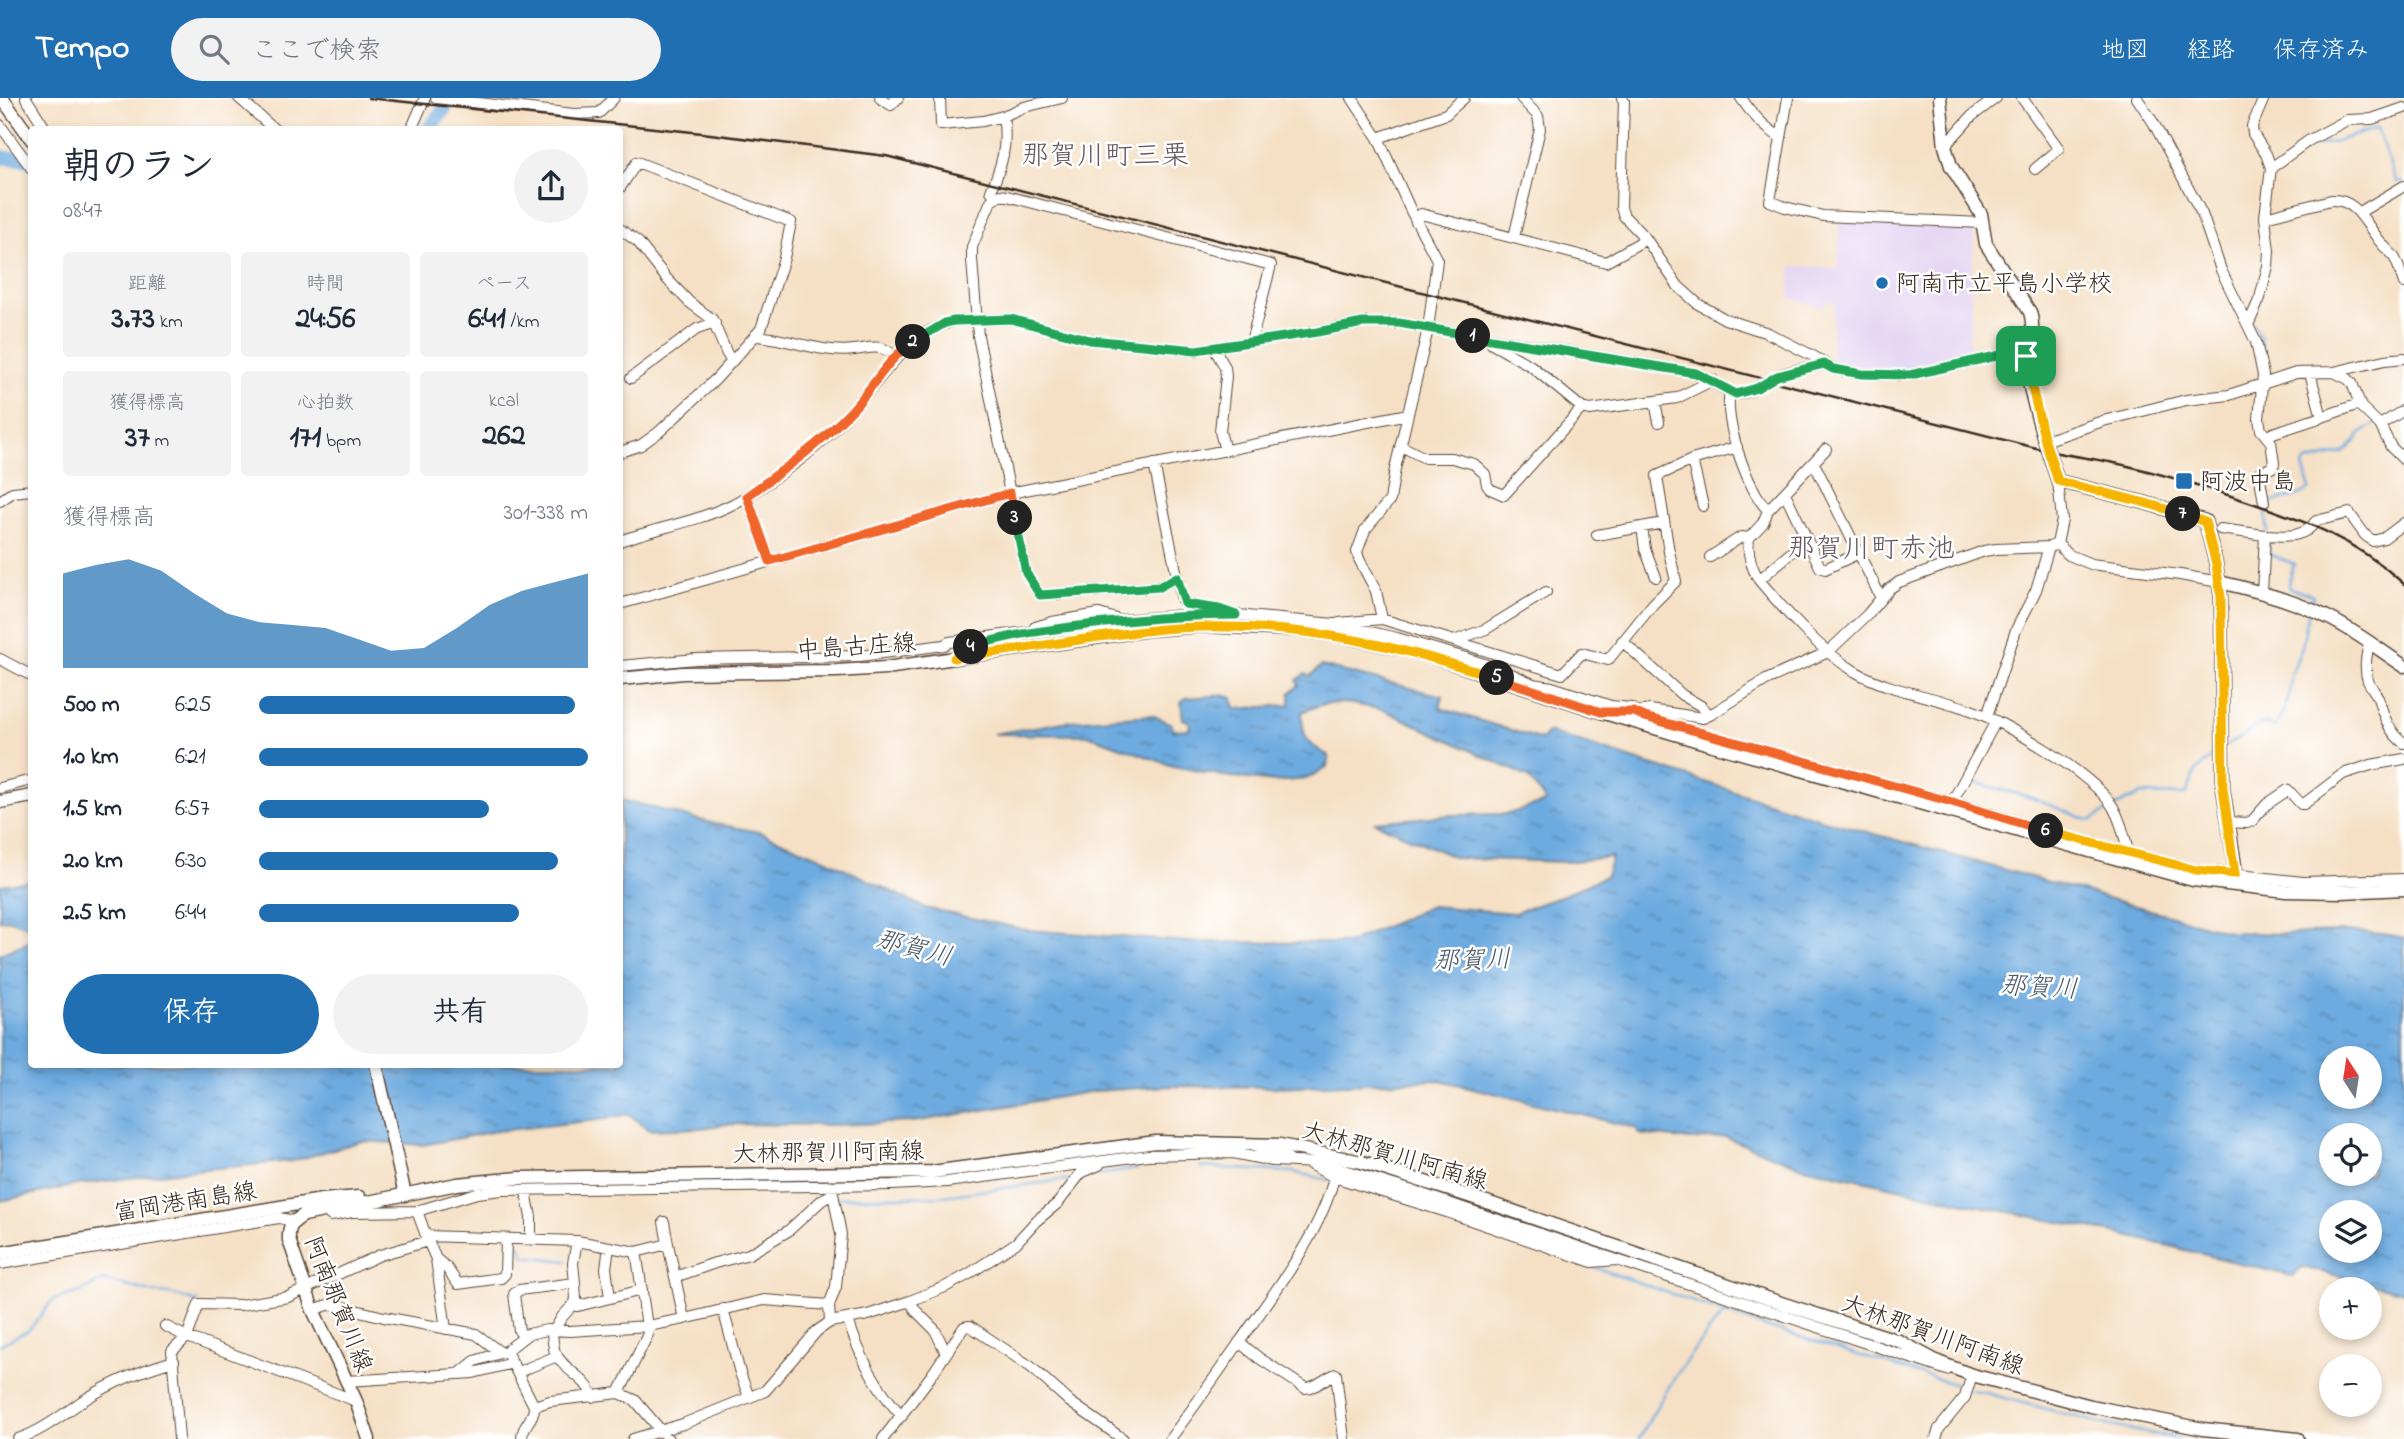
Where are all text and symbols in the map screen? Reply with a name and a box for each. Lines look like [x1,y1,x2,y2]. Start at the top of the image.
search box [171,18,661,81]
text: Tempo [35,25,129,73]
icon: search [195,30,233,68]
text: ここで検索 [251,33,381,71]
text: 地図 [2101,34,2149,69]
text: 経路 [2187,34,2235,69]
text: 保存済み [2273,34,2369,69]
district label: 那賀川町三栗 [1021,137,1189,178]
text: 朝のラン [63,141,215,197]
button: share [514,149,588,223]
text: 08:47 [63,195,102,228]
place label: 阿南市立平島小学校 [1896,268,2112,303]
text: 距離 [128,271,166,298]
text: 時間 [306,271,345,298]
text: ペース [476,271,532,298]
marker: 阿南市立平島小学校 [1874,275,1890,291]
text: 3.73 [112,298,155,342]
text: 24:56 [295,298,356,342]
text: 6:41 [468,298,506,342]
text: km [155,309,183,336]
text: /km [506,309,540,336]
pin: 1 [1456,318,1490,354]
text: 1 [1469,322,1476,349]
pin: 2 [895,324,930,360]
pin [1996,326,2056,386]
text: 2 [908,328,917,355]
icon: arrive [2007,337,2045,375]
text: kcal [489,388,519,415]
text: 獲得標高 [109,390,185,417]
text: 心拍数 [297,390,354,417]
text: 262 [482,415,525,459]
text: 37 [125,417,150,461]
text: 171 [290,417,321,461]
text: m [150,428,169,455]
text: bpm [321,428,361,455]
place label: 阿波中島 [2200,466,2296,501]
marker: 阿波中島 [2174,471,2194,491]
pin: 7 [2166,496,2200,532]
text: 301–338 m [503,497,588,530]
pin: 3 [998,500,1032,536]
text: 7 [2179,500,2186,527]
text: 獲得標高 [63,502,155,535]
text: 3 [1011,504,1018,531]
district label: 那賀川町赤池 [1787,530,1955,571]
street label: 中島古庄線 [795,627,917,670]
pin: 4 [954,630,988,664]
text: 4 [967,633,974,660]
pin: 5 [1480,660,1514,696]
text: 5 [1491,664,1502,691]
text: 500 m [63,689,120,722]
text: 6:25 [175,689,212,722]
text: 1.0 km [63,741,119,774]
text: 6:21 [175,741,206,774]
text: 1.5 km [63,793,122,826]
text: 6:57 [175,793,210,826]
pin: 6 [2028,814,2064,848]
text: 6 [2041,817,2050,844]
text: 2.0 km [63,845,123,878]
text: 6:30 [175,845,207,878]
text: 2.5 km [63,897,126,930]
text: 6:44 [175,897,206,930]
water label: 那賀川 [871,922,956,978]
water label: 那賀川 [1432,942,1512,982]
water label: 那賀川 [1999,968,2079,1010]
button: 保存 [63,974,319,1054]
button: 共有 [333,974,588,1054]
north arrow [2319,1046,2382,1110]
map controls [2319,1046,2382,1417]
street label: 大林那賀川阿南線 [1297,1114,1491,1201]
button: locate [2319,1123,2382,1186]
street label: 大林那賀川阿南線 [732,1135,924,1174]
street label: 富岡港南島線 [112,1175,259,1232]
button: layers [2319,1200,2382,1263]
street label: 阿南那賀川線 [293,1232,380,1378]
button: + [2319,1277,2382,1340]
street label: 大林那賀川阿南線 [1836,1287,2028,1386]
button: − [2319,1354,2382,1417]

